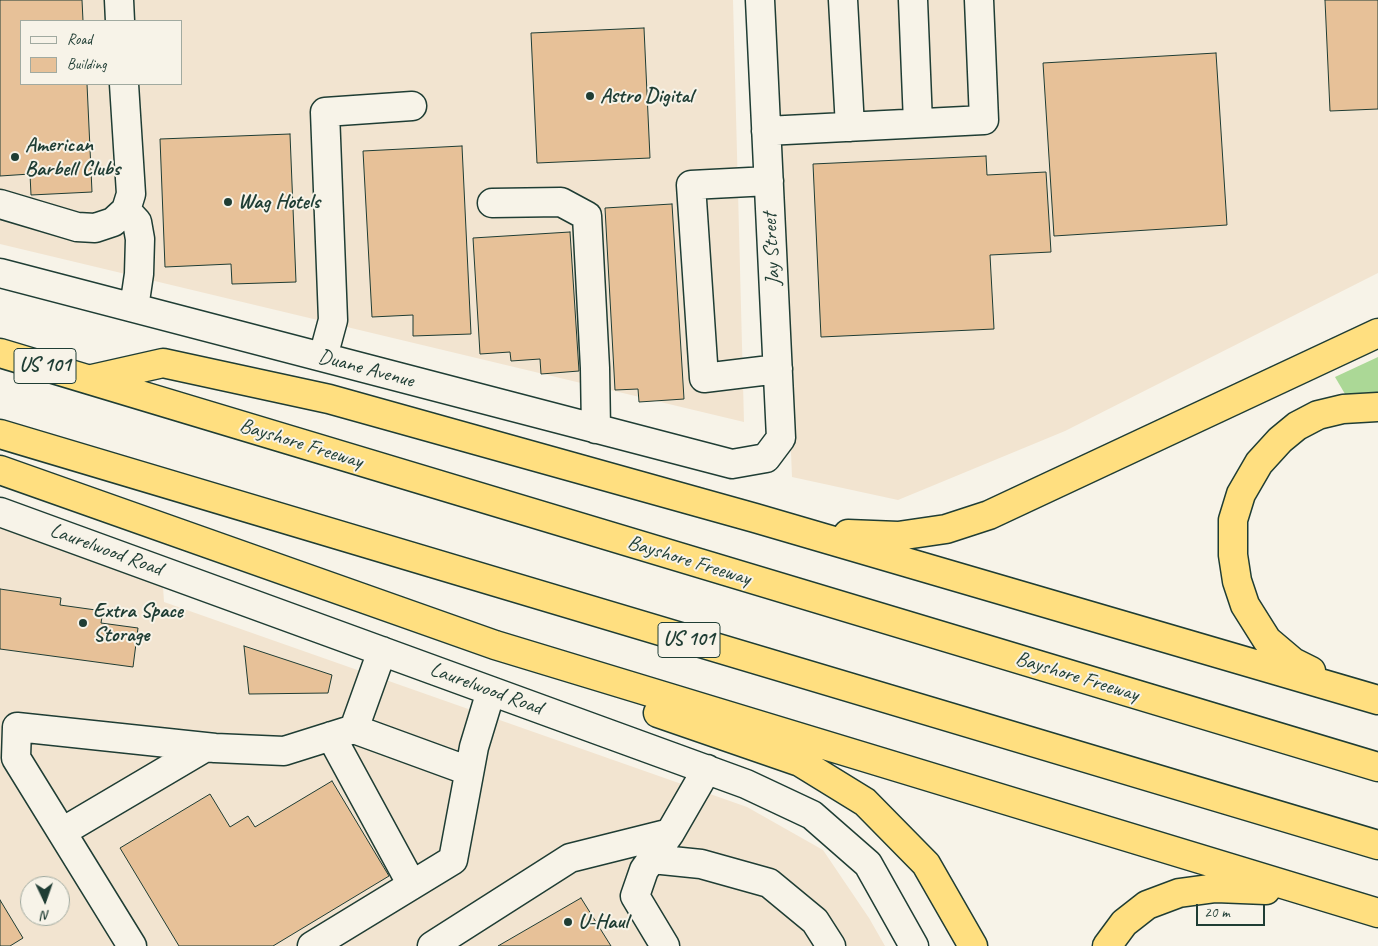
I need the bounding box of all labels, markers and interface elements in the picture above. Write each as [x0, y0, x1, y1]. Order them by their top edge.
legend [20, 20, 182, 85]
text: Road [67, 30, 92, 49]
text: Building [67, 55, 106, 74]
place label: Astro Digital [600, 83, 693, 109]
marker: Astro Digital [584, 90, 596, 102]
place label: American Barbell Clubs [25, 132, 120, 182]
marker: American Barbell Clubs [9, 151, 21, 163]
place label: Wag Hotels [238, 189, 320, 215]
marker: Wag Hotels [222, 196, 234, 208]
street label: Jay Street [758, 212, 786, 286]
street label: Duane Avenue [315, 344, 417, 394]
road number: US 101 [14, 348, 76, 384]
street label: Bayshore Freeway [236, 413, 366, 475]
street label: Laurelwood Road [46, 518, 166, 582]
street label: Bayshore Freeway [624, 530, 754, 592]
place label: Extra Space Storage [93, 598, 183, 648]
marker: Extra Space Storage [77, 617, 89, 629]
road number: US 101 [658, 622, 720, 658]
street label: Bayshore Freeway [1012, 646, 1142, 708]
street label: Laurelwood Road [426, 657, 546, 721]
north arrow [20, 876, 70, 926]
scale bar [1198, 894, 1267, 926]
text: 20 m [1204, 903, 1230, 922]
text: N [41, 907, 51, 924]
place label: U-Haul [578, 909, 628, 935]
marker: U-Haul [562, 916, 574, 928]

